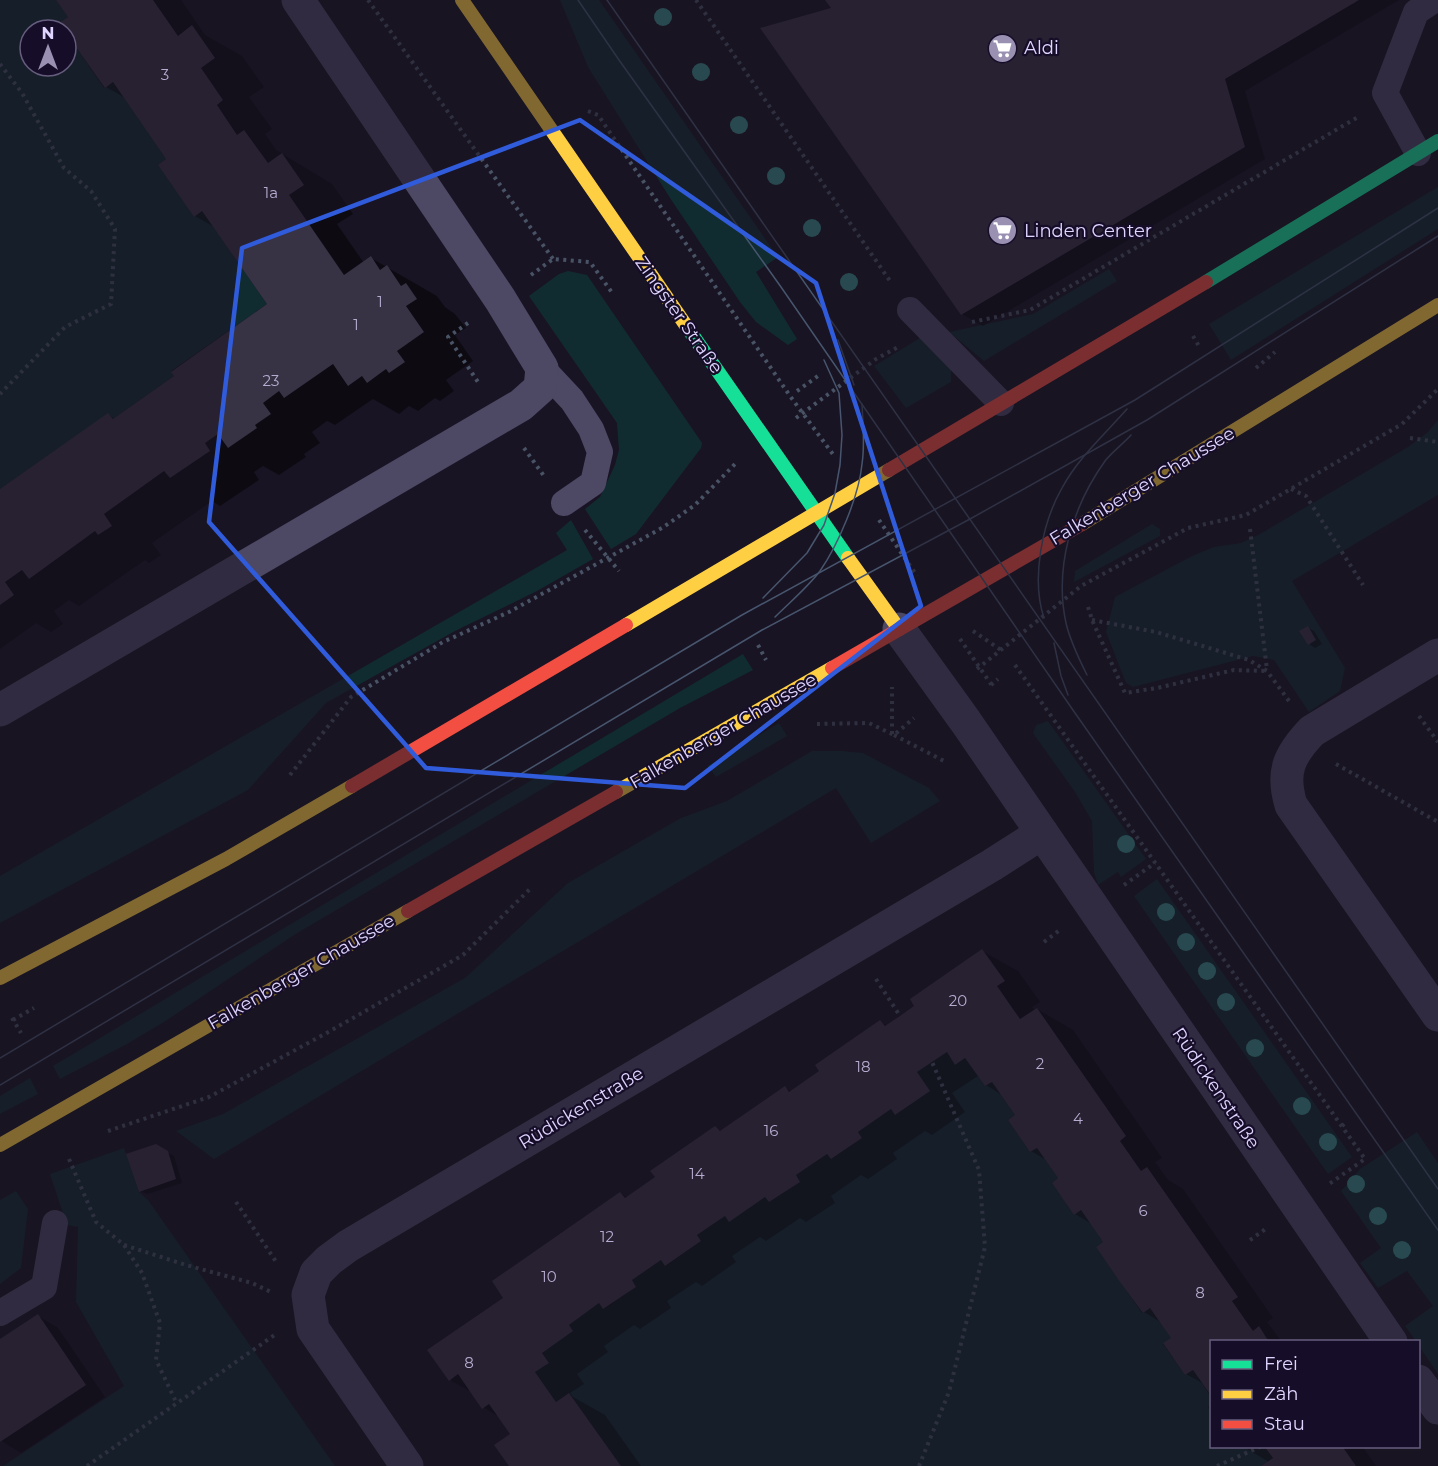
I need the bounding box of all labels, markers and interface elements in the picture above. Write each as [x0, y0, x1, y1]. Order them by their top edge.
north arrow [18, 18, 78, 78]
text: N [42, 24, 54, 43]
supermarket icon: Aldi [987, 32, 1019, 64]
place label: Aldi [1024, 37, 1059, 59]
house number: 3 [161, 65, 169, 84]
house number: 1a [264, 183, 278, 202]
supermarket icon: Linden Center [987, 215, 1019, 247]
place label: Linden Center [1024, 220, 1152, 242]
street label: Zingster Straße [630, 252, 728, 378]
house number: 1 [377, 292, 383, 311]
house number: 1 [353, 315, 359, 334]
house number: 23 [263, 371, 279, 390]
street label: Falkenberger Chaussee [1045, 422, 1239, 550]
street label: Falkenberger Chaussee [626, 668, 820, 794]
street label: Falkenberger Chaussee [204, 909, 398, 1035]
house number: 20 [949, 991, 967, 1010]
street label: Rüdickenstraße [1167, 1023, 1265, 1153]
house number: 2 [1036, 1054, 1044, 1073]
house number: 18 [856, 1057, 871, 1076]
street label: Rüdickenstraße [515, 1062, 647, 1154]
house number: 4 [1073, 1109, 1083, 1128]
house number: 16 [764, 1121, 778, 1140]
house number: 14 [689, 1164, 705, 1183]
house number: 6 [1138, 1201, 1148, 1220]
house number: 12 [600, 1227, 614, 1246]
house number: 10 [541, 1267, 557, 1286]
house number: 8 [1195, 1283, 1205, 1302]
legend [1210, 1340, 1420, 1448]
house number: 8 [464, 1353, 474, 1372]
text: Frei [1264, 1353, 1298, 1375]
text: Zäh [1264, 1383, 1299, 1405]
text: Stau [1264, 1413, 1305, 1435]

